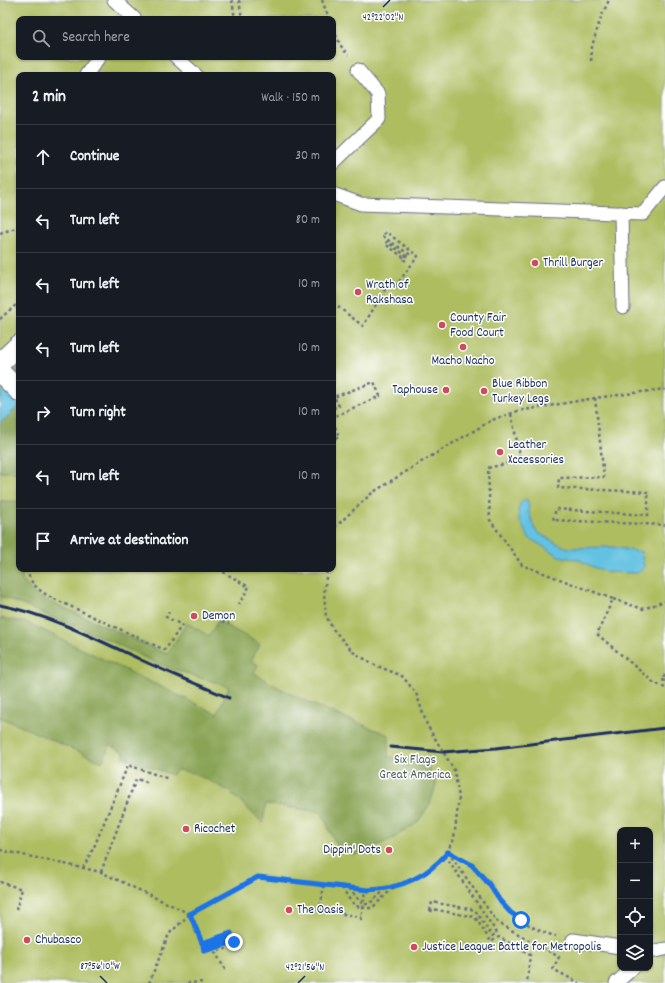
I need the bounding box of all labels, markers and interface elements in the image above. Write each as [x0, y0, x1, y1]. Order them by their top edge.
text: 42°22'02"N [363, 11, 403, 25]
search box [16, 16, 336, 60]
icon: search [30, 27, 52, 49]
text: Search here [62, 27, 130, 49]
text: 2 min [32, 86, 66, 110]
text: Walk · 150 m [261, 89, 320, 108]
icon: ahead [32, 146, 54, 168]
text: Continue [70, 146, 119, 168]
text: 30 m [295, 147, 320, 166]
icon: left [32, 210, 54, 232]
text: Turn left [70, 210, 119, 232]
text: 80 m [296, 211, 320, 230]
place label: Thrill Burger [543, 254, 604, 273]
marker: Thrill Burger [530, 258, 540, 268]
icon: left [32, 274, 54, 296]
text: Turn left [70, 274, 119, 296]
text: 10 m [298, 275, 320, 294]
place label: Wrath of Rakshasa [366, 276, 414, 310]
marker: Wrath of Rakshasa [353, 287, 363, 297]
place label: County Fair Food Court [450, 309, 506, 343]
marker: County Fair Food Court [437, 320, 447, 330]
icon: left [32, 338, 54, 360]
text: Turn left [70, 338, 119, 360]
text: 10 m [298, 339, 320, 358]
marker: Macho Nacho [458, 342, 468, 352]
place label: Macho Nacho [431, 352, 495, 371]
place label: Blue Ribbon Turkey Legs [492, 375, 549, 409]
place label: Taphouse [392, 381, 438, 400]
marker: Taphouse [441, 385, 451, 395]
marker: Blue Ribbon Turkey Legs [479, 386, 489, 396]
icon: right [32, 402, 54, 424]
text: Turn right [70, 402, 126, 424]
text: 10 m [298, 403, 320, 422]
place label: Leather Xccessories [508, 436, 564, 470]
marker: Leather Xccessories [495, 447, 505, 457]
icon: left [32, 466, 54, 488]
text: Turn left [70, 466, 119, 488]
text: 10 m [298, 467, 320, 486]
icon: arrive [32, 530, 54, 552]
text: Arrive at destination [70, 530, 188, 552]
place label: Demon [202, 607, 235, 626]
marker: Demon [189, 611, 199, 621]
park label: Six Flags Great America [379, 751, 452, 785]
place label: Ricochet [194, 820, 236, 839]
marker: Ricochet [181, 824, 191, 834]
map controls [617, 827, 653, 971]
button: + [617, 827, 653, 863]
place label: Dippin' Dots [323, 841, 381, 860]
marker: Dippin' Dots [384, 845, 394, 855]
button: − [617, 863, 653, 899]
button: locate [617, 899, 653, 935]
place label: The Oasis [297, 901, 344, 920]
marker: The Oasis [284, 905, 294, 915]
route start [512, 911, 530, 929]
place label: Chubasco [35, 931, 81, 950]
route end [225, 933, 243, 951]
marker: Chubasco [22, 935, 32, 945]
button: layers [617, 935, 653, 971]
place label: Justice League: Battle for Metropolis [422, 938, 601, 957]
marker: Justice League: Battle for Metropolis [409, 942, 419, 952]
text: 87°56'10"W [80, 960, 120, 974]
text: 42°21'56"N [286, 961, 324, 975]

